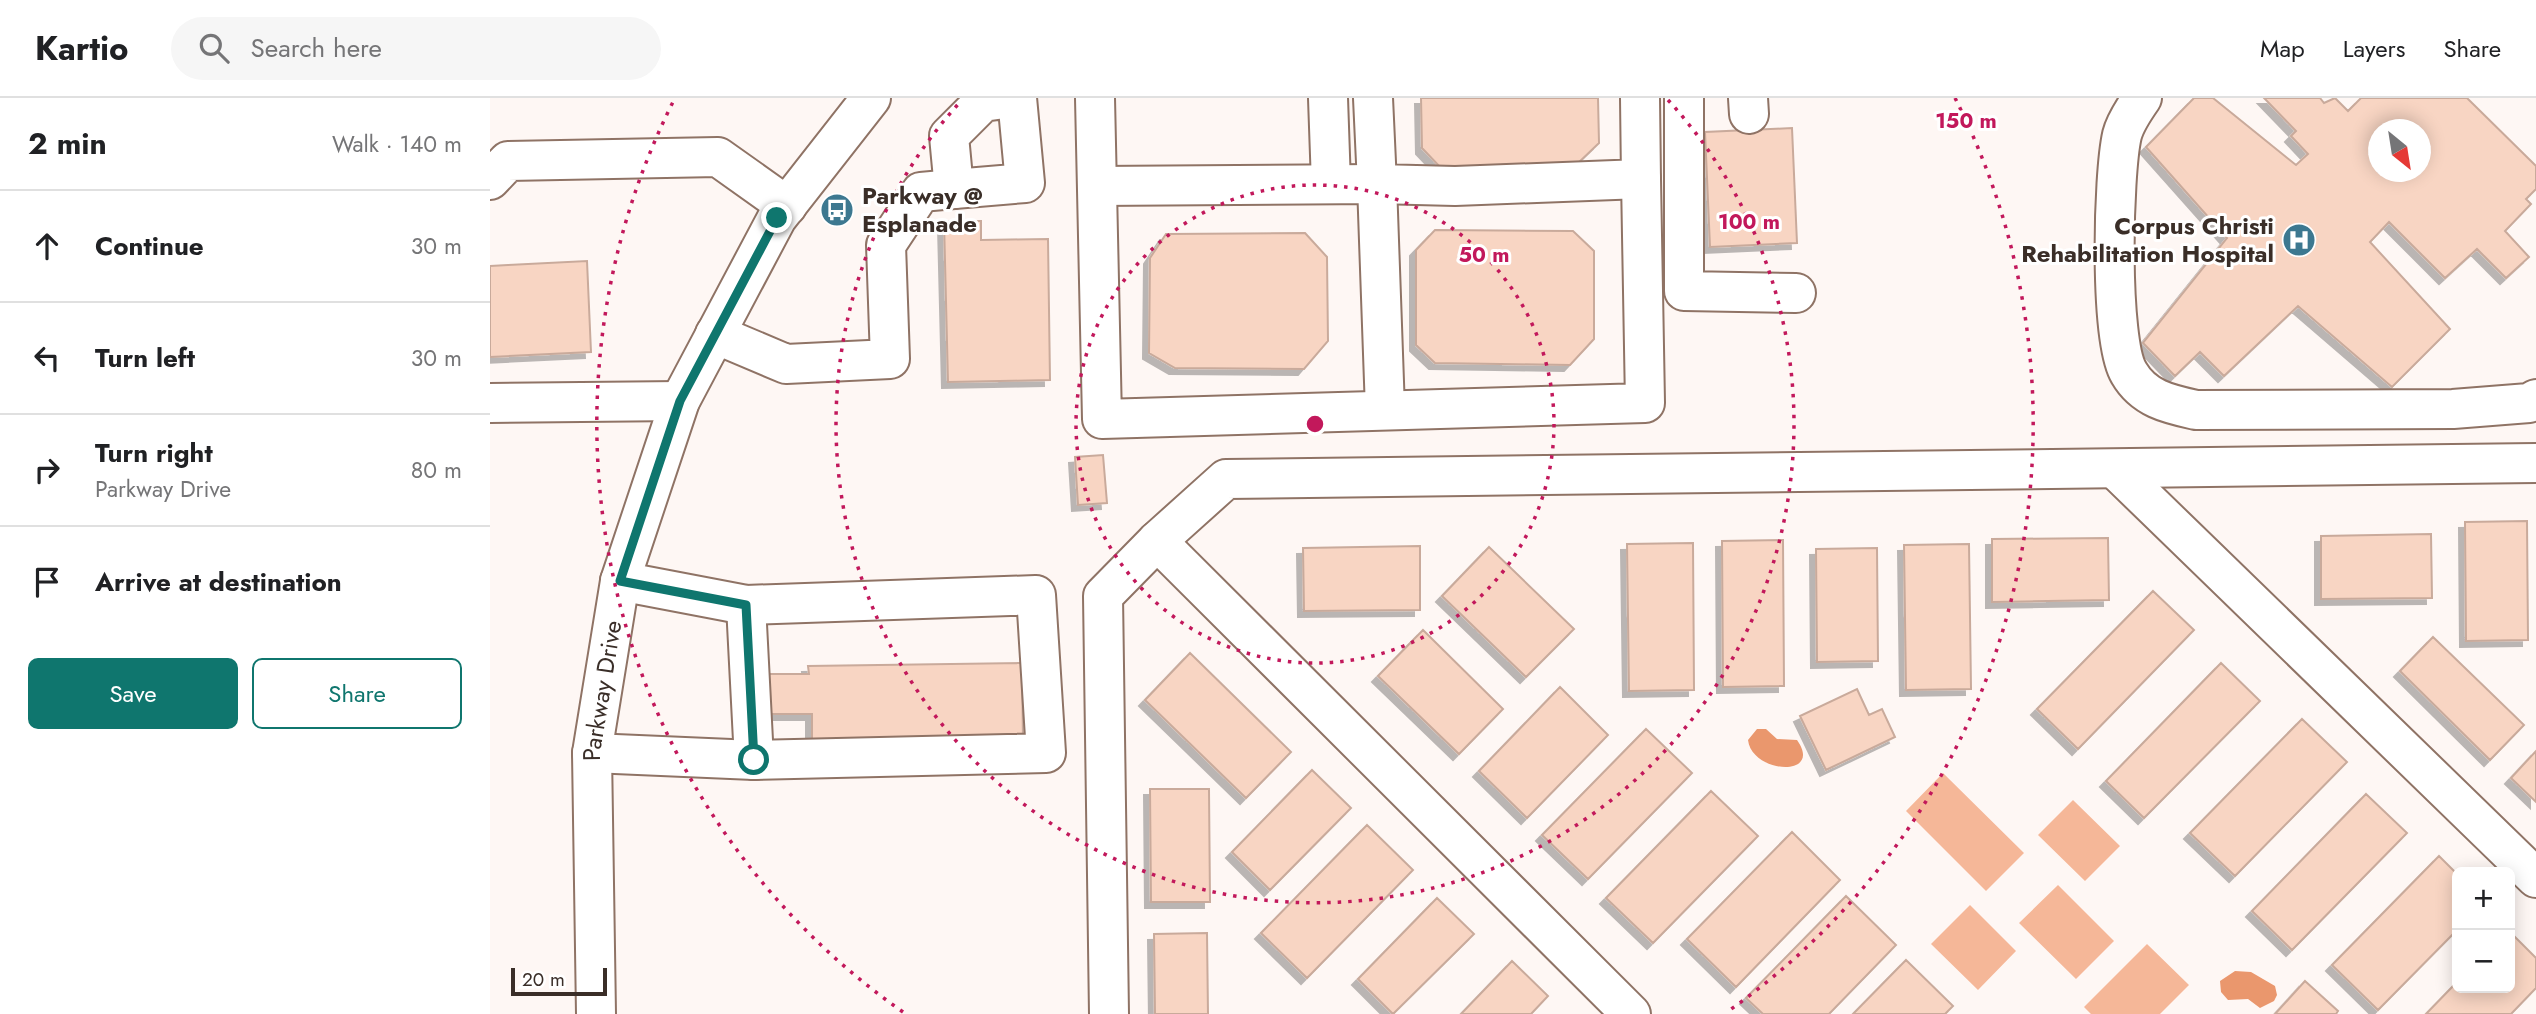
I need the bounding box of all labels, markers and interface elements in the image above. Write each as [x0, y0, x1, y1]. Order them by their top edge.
search box [171, 17, 661, 80]
text: Kartio [35, 25, 129, 72]
icon: search [195, 29, 233, 67]
text: Search here [251, 29, 382, 67]
text: Map [2260, 31, 2305, 66]
text: Layers [2343, 31, 2405, 66]
text: Share [2443, 31, 2501, 66]
text: 150 m [1935, 106, 1997, 136]
north arrow [2368, 119, 2431, 182]
text: 2 min [28, 122, 107, 165]
text: Walk · 140 m [332, 127, 462, 161]
place label: Parkway @ Esplanade [862, 178, 983, 241]
bus stop icon: Parkway @ Esplanade [818, 191, 856, 229]
route end [761, 202, 792, 233]
text: 100 m [1718, 207, 1780, 237]
place label: Corpus Christi Rehabilitation Hospital [2021, 208, 2274, 271]
hospital icon: Corpus Christi Rehabilitation Hospital [2280, 221, 2318, 259]
icon: ahead [28, 227, 66, 265]
text: Continue [95, 227, 204, 265]
text: 30 m [411, 229, 462, 263]
text: 50 m [1459, 240, 1509, 270]
icon: left [28, 339, 66, 377]
text: Turn left [95, 339, 195, 377]
text: 30 m [411, 341, 462, 375]
centre of rings [1303, 412, 1327, 436]
text: Turn right [95, 434, 213, 472]
icon: right [28, 451, 66, 489]
text: 80 m [411, 453, 462, 487]
text: Parkway Drive [95, 472, 231, 506]
icon: arrive [28, 563, 66, 601]
text: Arrive at destination [95, 563, 342, 601]
street label: Parkway Drive [574, 618, 630, 761]
button: Save [28, 658, 238, 729]
button: Share [252, 658, 462, 729]
route start [738, 744, 769, 775]
map controls [2452, 867, 2515, 993]
button: + [2452, 867, 2515, 930]
button: − [2452, 930, 2515, 993]
scale bar [511, 965, 607, 997]
text: 20 m [522, 966, 565, 993]

